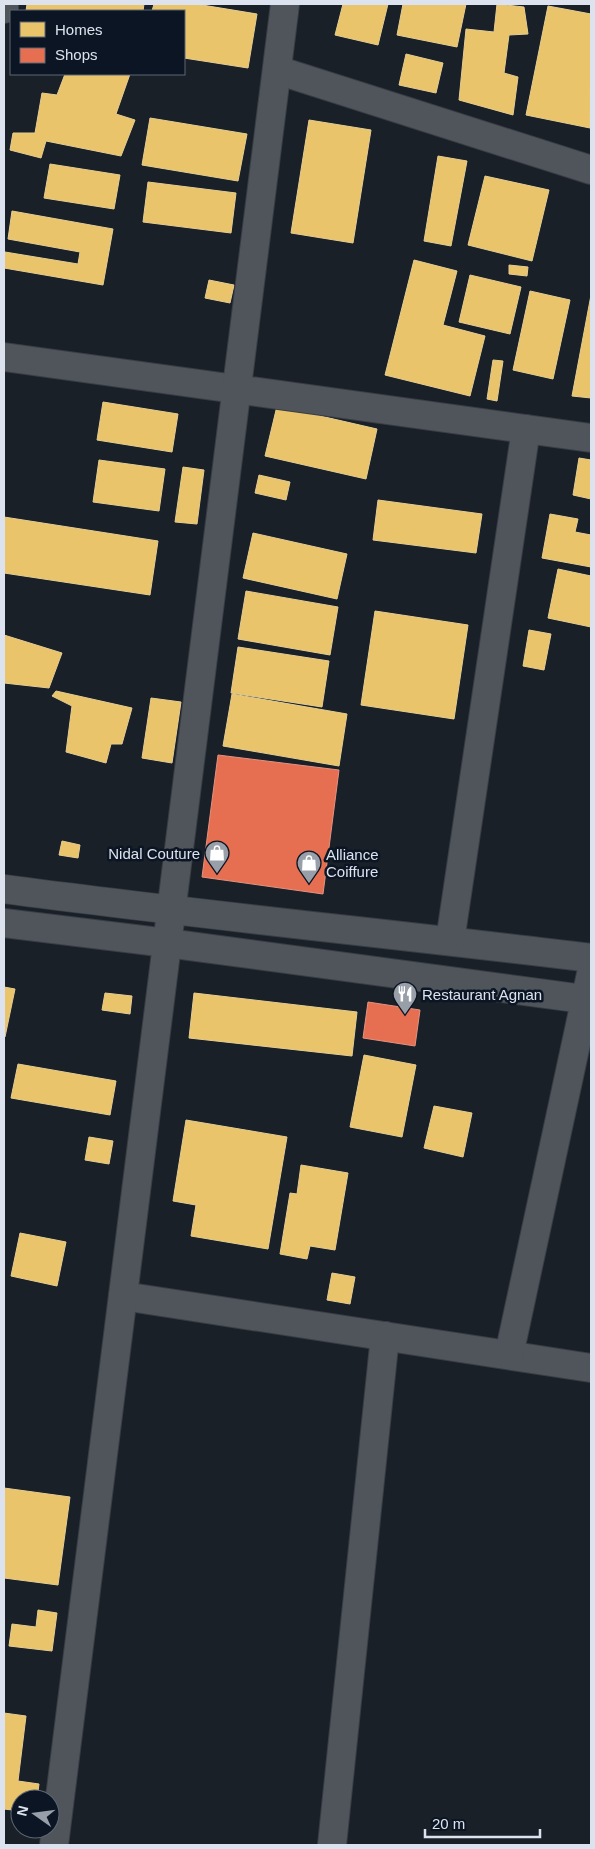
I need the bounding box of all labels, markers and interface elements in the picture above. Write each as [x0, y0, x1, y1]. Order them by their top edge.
legend [10, 10, 185, 75]
text: Homes [55, 21, 103, 38]
text: Shops [55, 46, 98, 63]
shop icon: Nidal Couture [204, 840, 230, 874]
place label: Nidal Couture [108, 845, 200, 862]
place label: Alliance Coiffure [326, 846, 379, 880]
shop icon: Alliance Coiffure [296, 850, 322, 884]
restaurant icon: Restaurant Agnan [392, 981, 418, 1015]
place label: Restaurant Agnan [422, 986, 542, 1003]
north arrow [10, 1789, 60, 1839]
text: N [13, 1804, 31, 1818]
scale bar [425, 1806, 540, 1838]
text: 20 m [432, 1815, 465, 1832]

